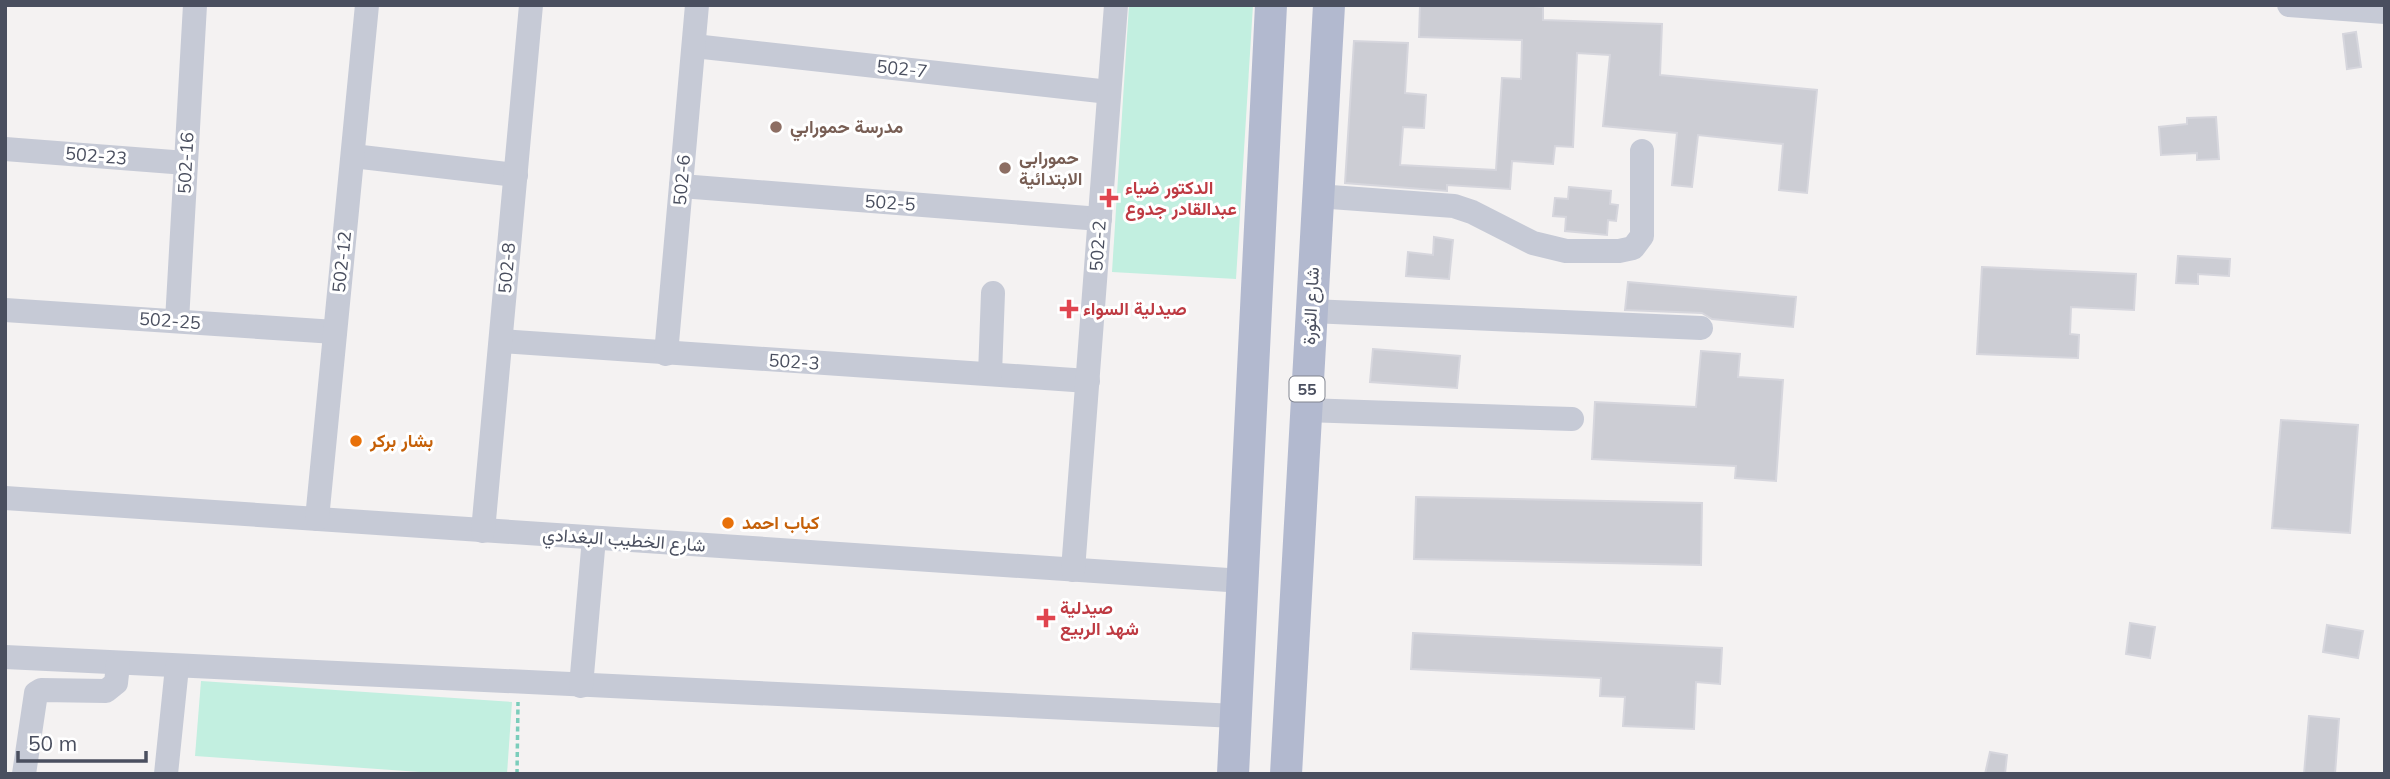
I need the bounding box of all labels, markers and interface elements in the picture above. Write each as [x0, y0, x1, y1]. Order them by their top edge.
street label: 502-7 [876, 54, 929, 83]
place label: مدرسة حمورابي [790, 115, 903, 142]
marker: مدرسة حمورابي [768, 119, 784, 135]
street label: 502-16 [172, 132, 199, 194]
street label: 502-23 [64, 141, 128, 170]
place label: حمورابي الابتدائية [1019, 146, 1082, 190]
street label: 502-6 [668, 154, 695, 206]
marker: حمورابي الابتدائية [997, 160, 1013, 176]
place label: الدكتور ضياء عبدالقادر جدوع [1125, 176, 1237, 221]
marker: الدكتور ضياء عبدالقادر جدوع [1099, 188, 1119, 208]
street label: 502-5 [864, 189, 916, 216]
street label: 502-2 [1084, 220, 1111, 272]
street label: 502-12 [327, 230, 356, 294]
street label: 502-8 [493, 242, 520, 294]
street label: شارع الثورة [1297, 266, 1325, 346]
place label: صيدلية السواء [1083, 297, 1187, 320]
marker: صيدلية السواء [1061, 301, 1077, 317]
street label: 502-25 [138, 307, 202, 334]
street label: 502-3 [768, 348, 820, 375]
road number: 55 [1290, 376, 1324, 402]
place label: بشار بركر [369, 429, 433, 452]
marker: بشار بركر [348, 433, 364, 449]
place label: كباب احمد [742, 511, 819, 534]
marker: كباب احمد [720, 515, 736, 531]
street label: شارع الخطيب البغدادي [541, 522, 706, 561]
place label: صيدلية شهد الربيع [1060, 596, 1139, 641]
marker: صيدلية شهد الربيع [1038, 610, 1054, 626]
scale bar [18, 720, 145, 764]
text: 50 m [28, 730, 77, 756]

